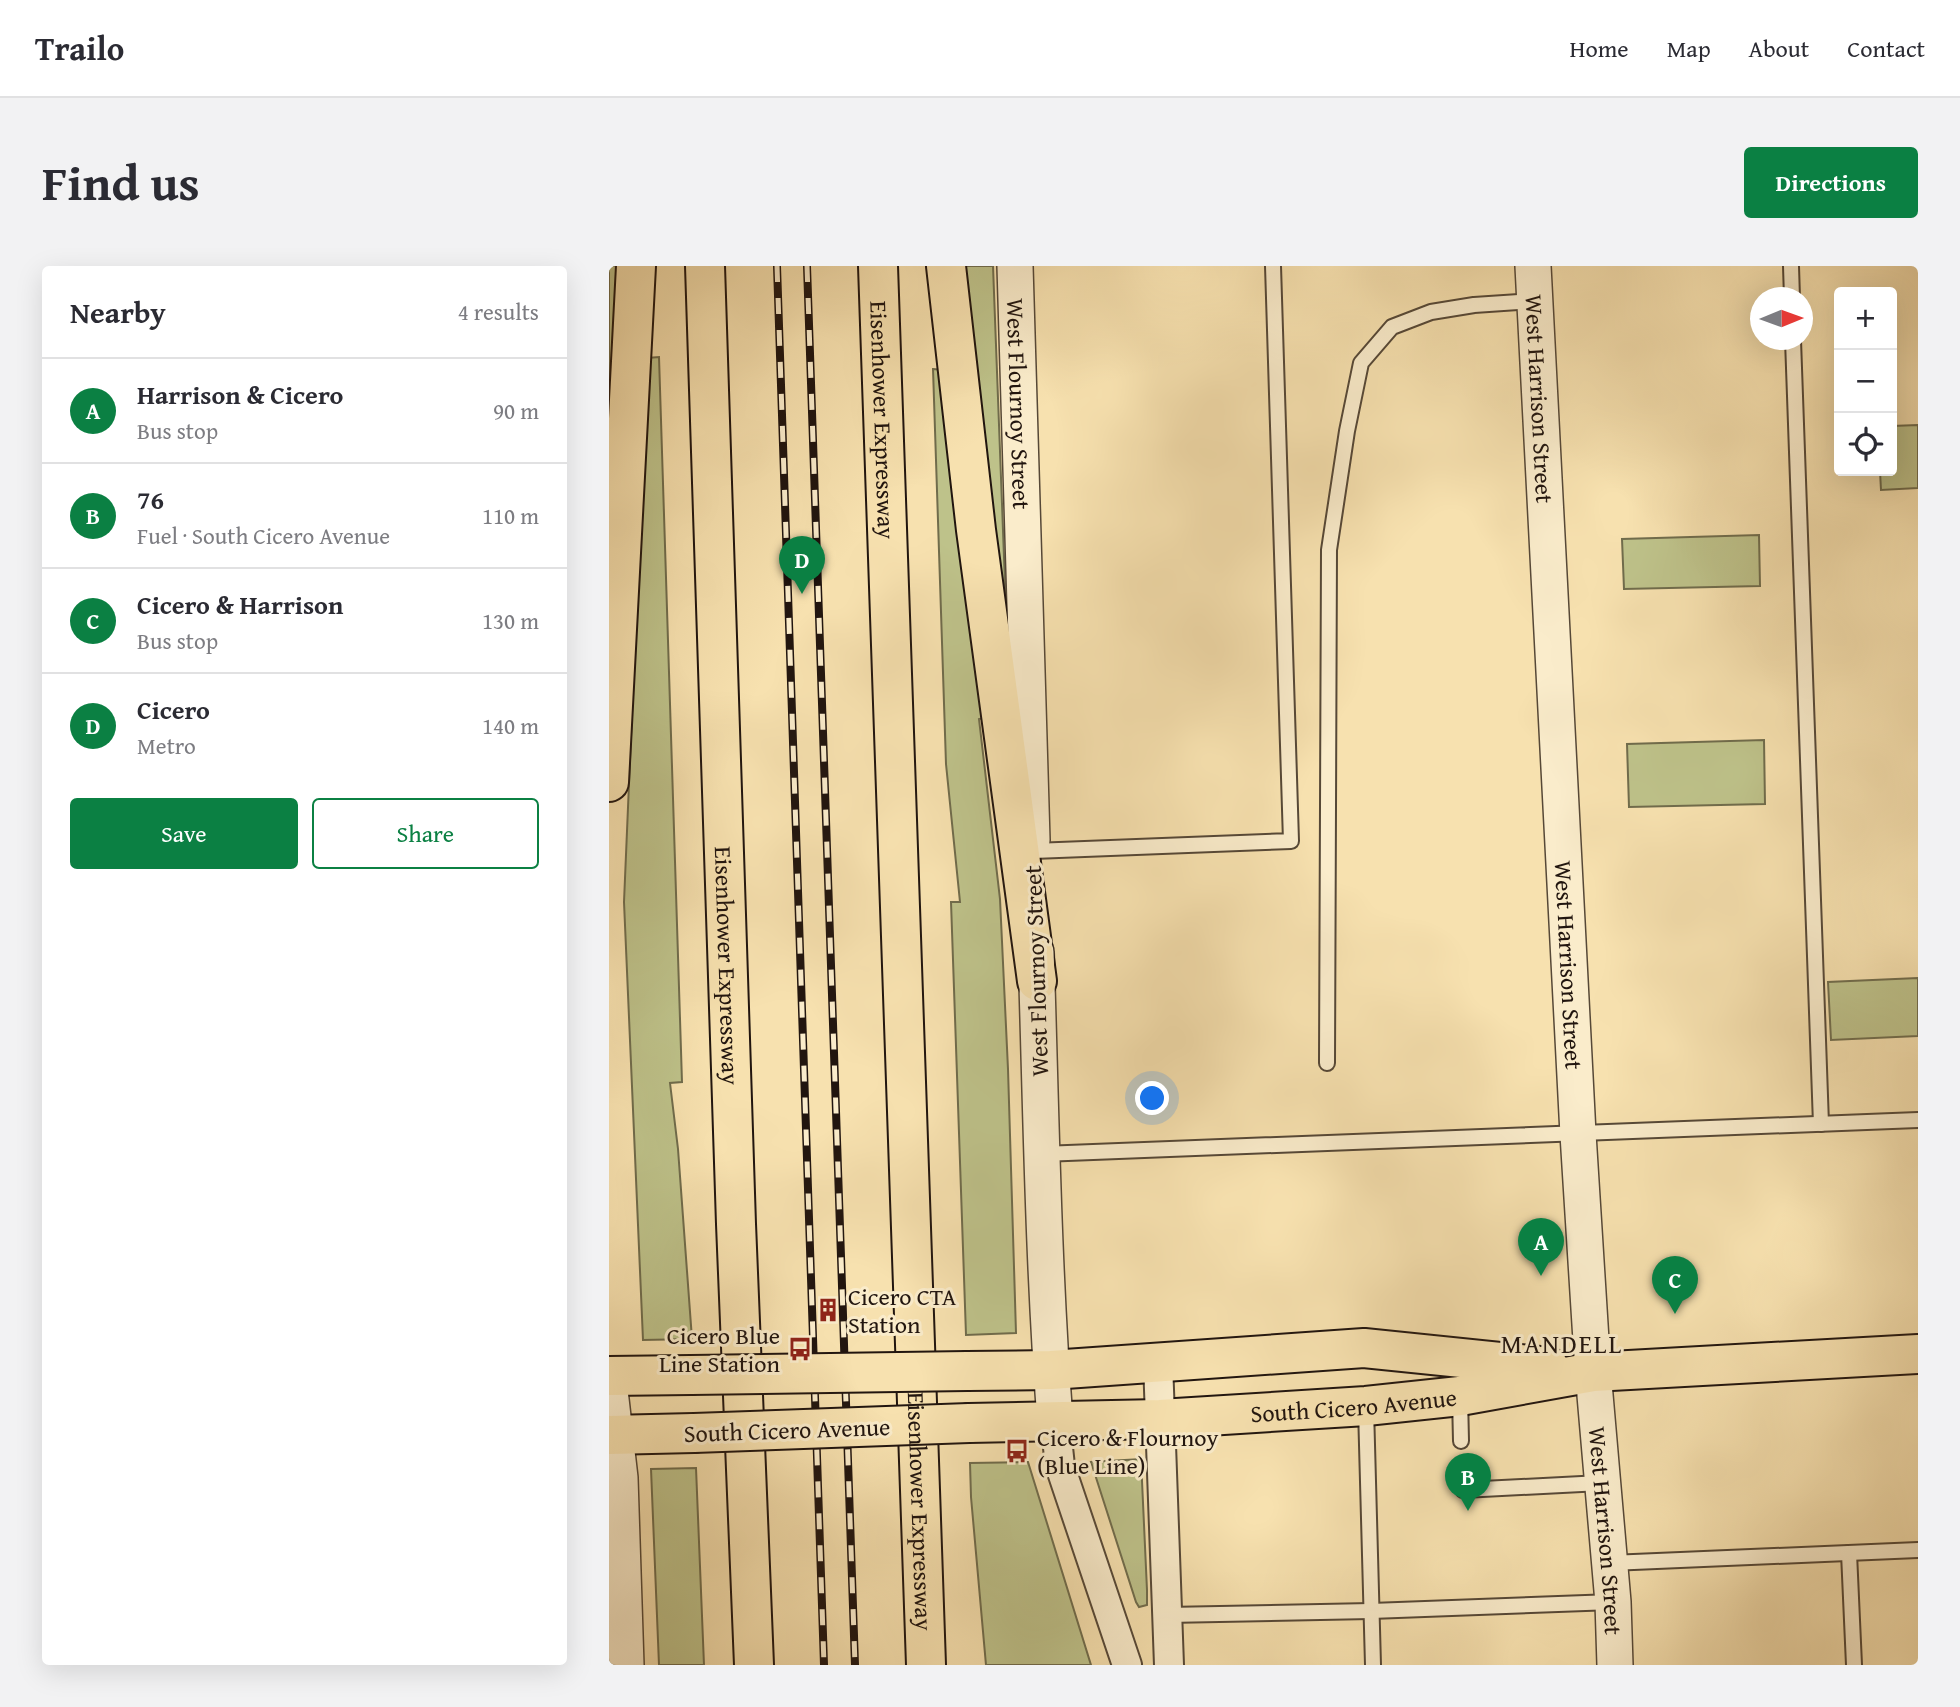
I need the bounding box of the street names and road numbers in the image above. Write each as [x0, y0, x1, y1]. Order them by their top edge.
street label: West Harrison Street [1517, 293, 1563, 505]
street label: West Flournoy Street [998, 298, 1040, 511]
street label: Eisenhower Expressway [862, 300, 905, 540]
street label: Eisenhower Expressway [706, 846, 749, 1086]
street label: West Harrison Street [1546, 860, 1592, 1071]
street label: West Flournoy Street [1015, 864, 1057, 1077]
street label: South Cicero Avenue [1249, 1379, 1458, 1431]
street label: Eisenhower Expressway [899, 1391, 942, 1631]
street label: South Cicero Avenue [683, 1409, 891, 1451]
street label: West Harrison Street [1580, 1425, 1632, 1636]

